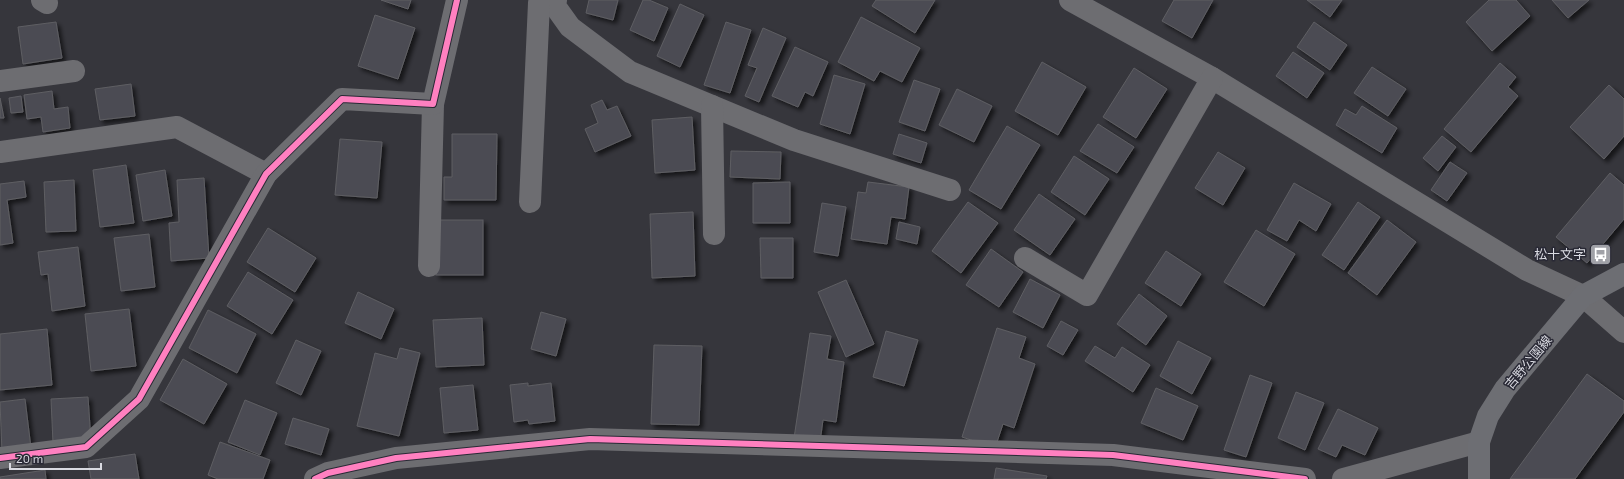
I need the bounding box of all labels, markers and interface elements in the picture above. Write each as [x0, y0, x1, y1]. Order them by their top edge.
bus stop icon: 松十文字 [1588, 241, 1614, 267]
place label: 松十文字 [1534, 246, 1586, 262]
street label: 吉野公園線 [1501, 332, 1555, 392]
scale bar [10, 445, 101, 471]
text: 20 m [16, 451, 43, 465]

